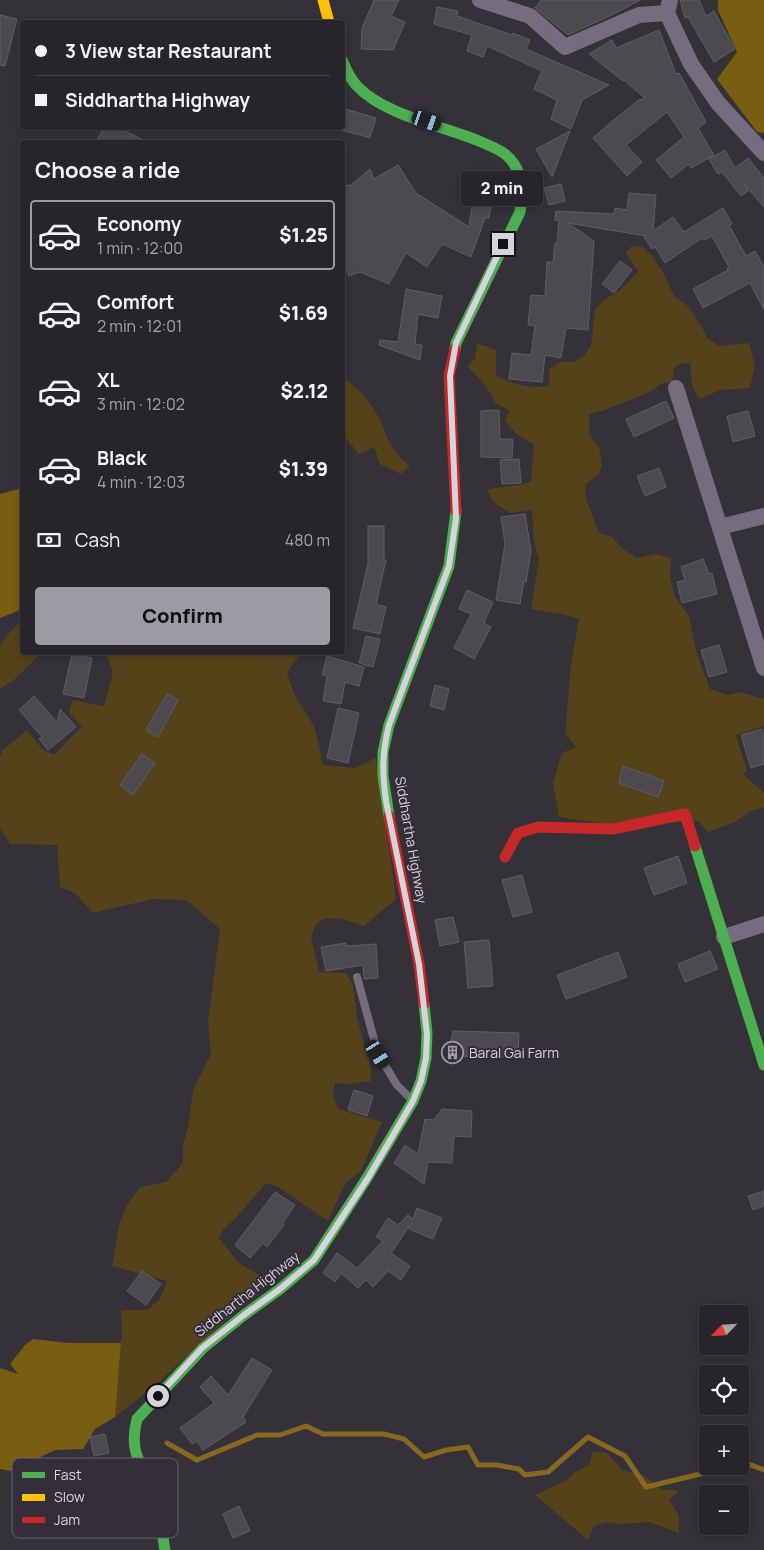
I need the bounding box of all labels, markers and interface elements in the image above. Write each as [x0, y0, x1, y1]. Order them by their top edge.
text: 3 View star Restaurant [65, 38, 272, 64]
text: Siddhartha Highway [65, 87, 250, 113]
car [410, 109, 443, 133]
text: Choose a ride [35, 155, 180, 185]
callout: 2 min [462, 172, 544, 206]
text: 2 min [481, 177, 523, 199]
text: Economy [97, 211, 181, 237]
icon: car [37, 213, 82, 258]
text: $1.25 [279, 222, 328, 248]
route end [492, 233, 514, 255]
text: 1 min · 12:00 [97, 237, 183, 259]
text: Comfort [97, 289, 174, 315]
icon: car [37, 291, 82, 336]
text: $1.69 [279, 300, 328, 326]
text: 2 min · 12:01 [97, 315, 182, 337]
text: XL [97, 367, 120, 393]
icon: car [37, 369, 82, 414]
text: $2.12 [280, 378, 328, 404]
text: 3 min · 12:02 [97, 393, 185, 415]
text: Black [97, 445, 146, 471]
icon: car [37, 447, 82, 492]
text: $1.39 [279, 456, 328, 482]
text: 4 min · 12:03 [97, 471, 185, 493]
icon: cash [35, 526, 63, 554]
text: Cash [75, 527, 120, 553]
text: 480 m [285, 529, 330, 551]
button: Confirm [35, 587, 330, 645]
street label: Siddhartha Highway [391, 775, 432, 906]
car [363, 1037, 392, 1071]
building icon: Baral Gai Farm [441, 1041, 465, 1065]
place label: Baral Gai Farm [469, 1043, 559, 1062]
street label: Siddhartha Highway [190, 1246, 304, 1341]
north arrow [699, 1305, 749, 1355]
map controls [699, 1305, 749, 1535]
button: locate [699, 1365, 749, 1415]
route start [147, 1385, 169, 1407]
button: + [699, 1425, 749, 1475]
legend [12, 1458, 178, 1538]
text: Fast [54, 1465, 82, 1484]
button: − [699, 1485, 749, 1535]
text: Slow [54, 1487, 85, 1506]
text: Jam [54, 1510, 80, 1529]

